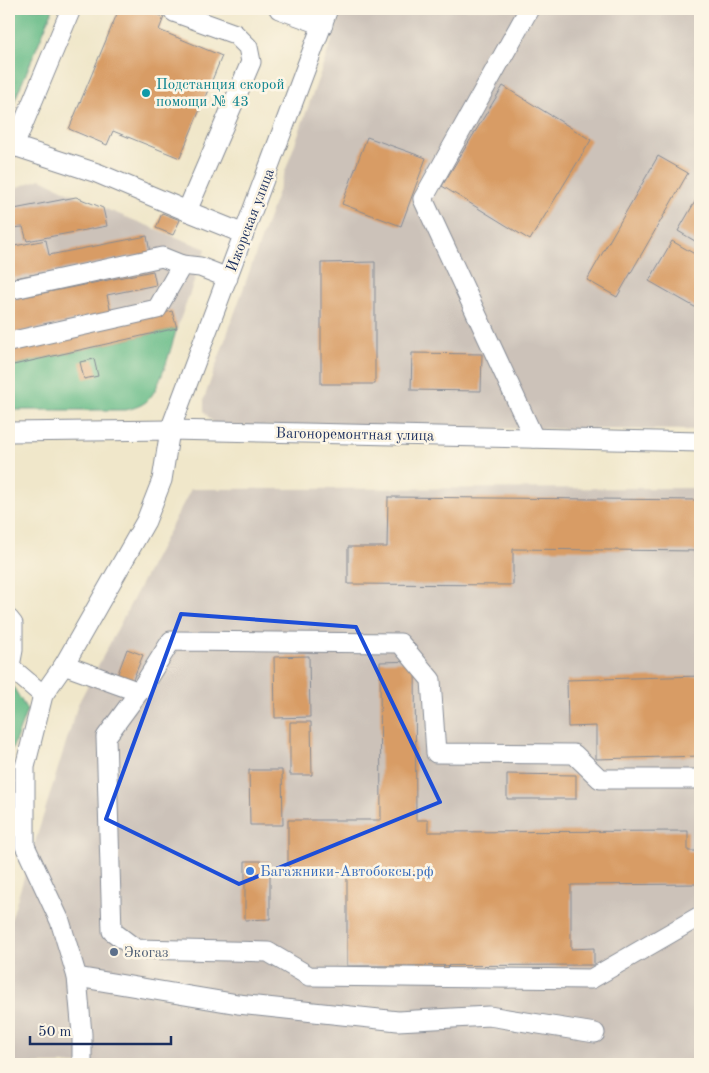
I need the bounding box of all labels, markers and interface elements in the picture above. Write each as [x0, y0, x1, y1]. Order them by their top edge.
place label: Подстанция скорой помощи № 43 [156, 78, 285, 110]
marker: Подстанция скорой помощи № 43 [140, 87, 152, 99]
street label: Ижорская улица [225, 166, 278, 274]
street label: Вагоноремонтная улица [276, 427, 435, 444]
marker: Багажники-Автобоксы.рф [244, 865, 256, 877]
place label: Багажники-Автобоксы.рф [260, 865, 434, 880]
marker: Экогаз [108, 946, 120, 958]
place label: Экогаз [124, 946, 169, 961]
scale bar [30, 1013, 171, 1045]
text: 50 m [38, 1025, 72, 1040]

